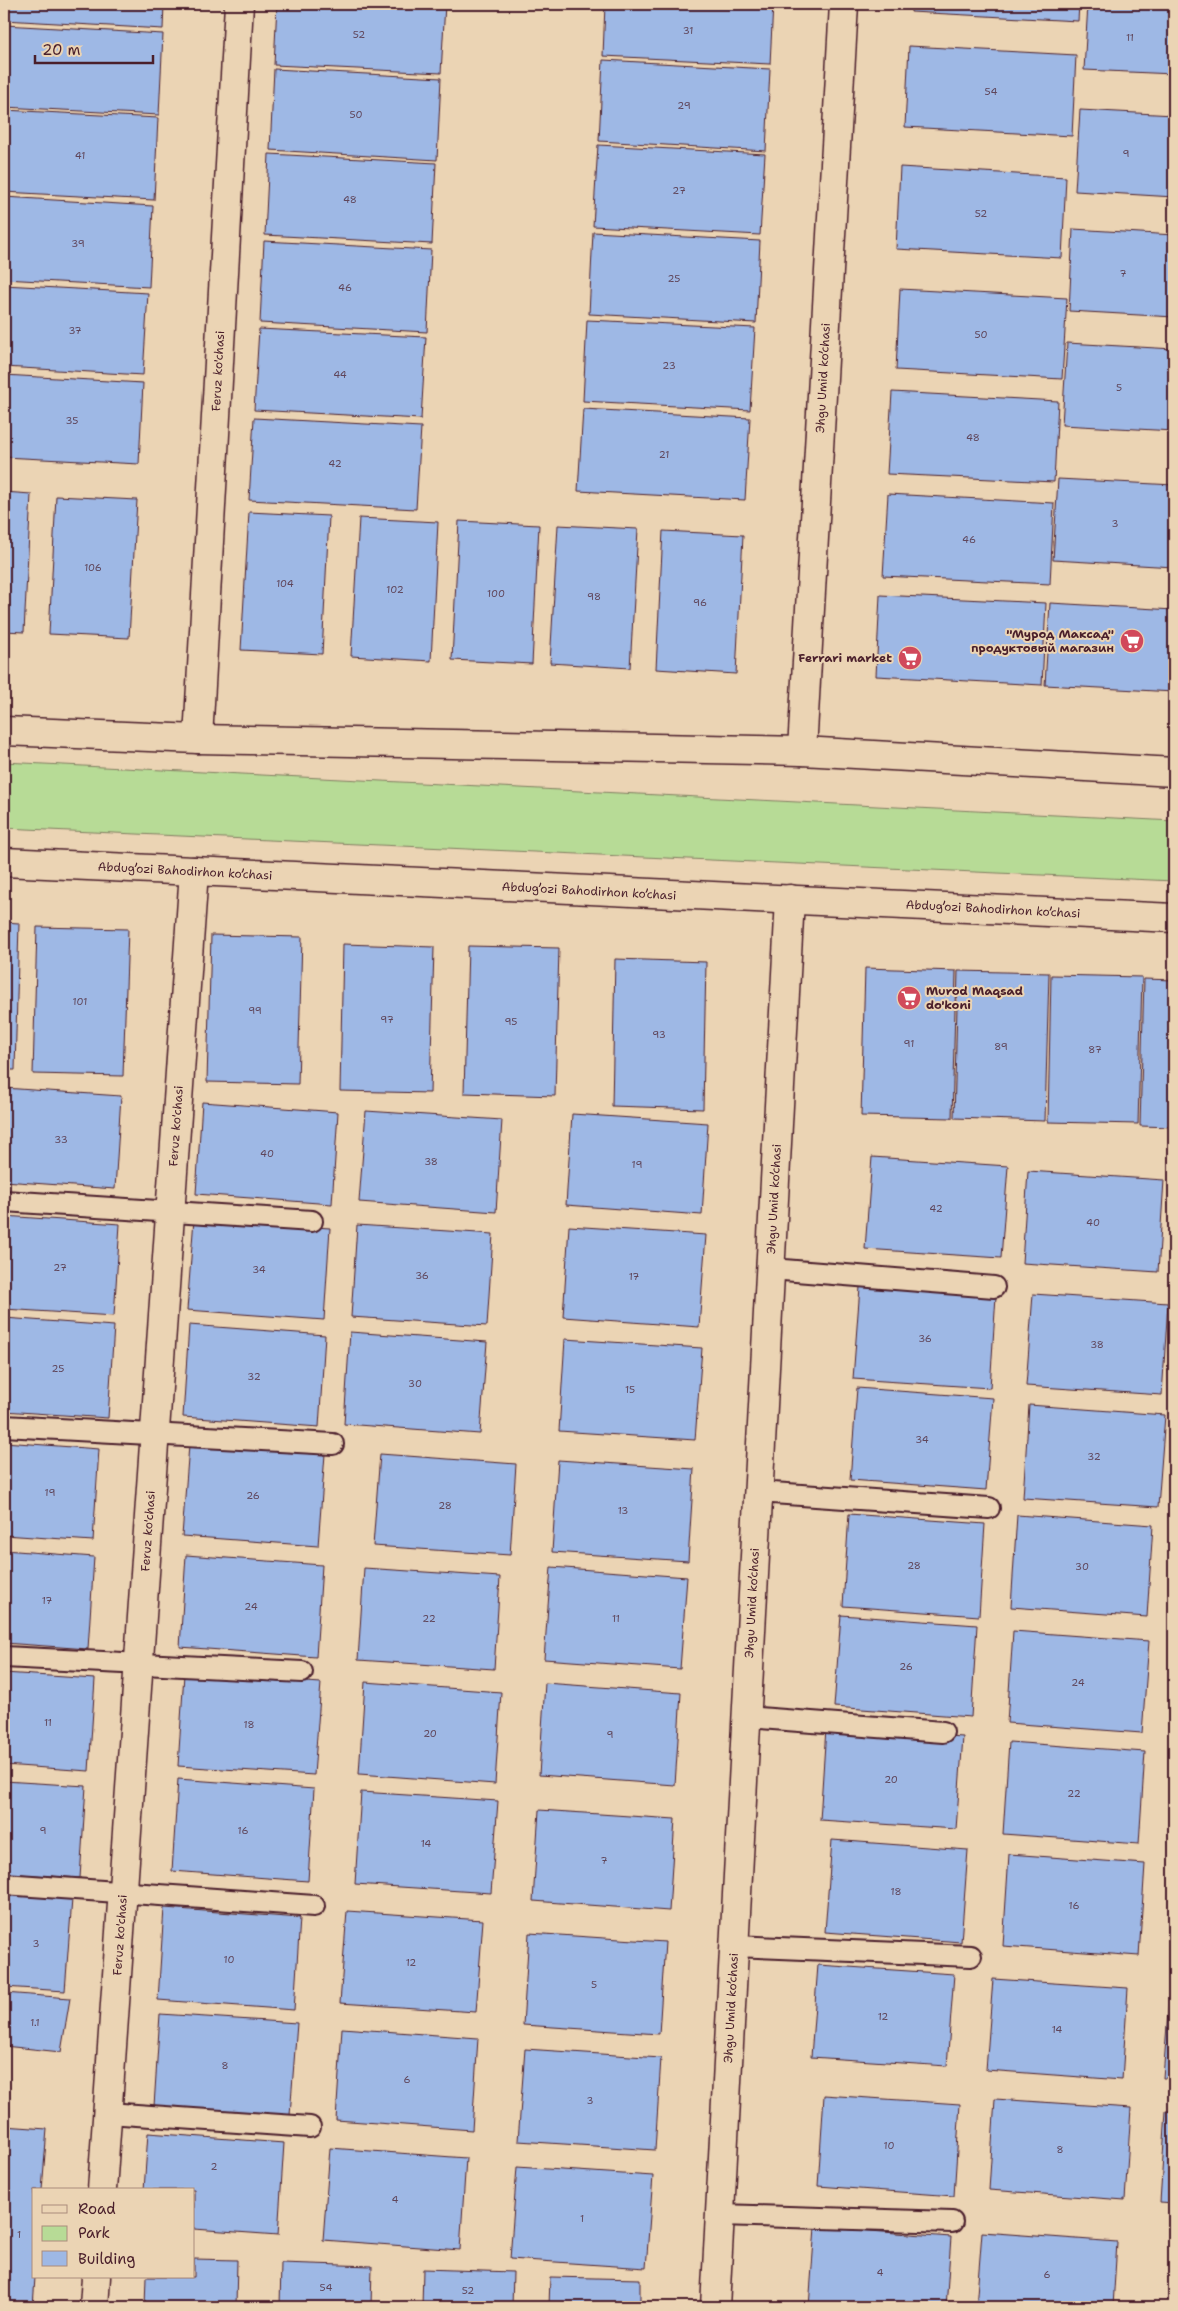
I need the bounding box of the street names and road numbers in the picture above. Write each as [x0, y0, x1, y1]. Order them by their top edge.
street label: Эhgu Umid ko’chasi [812, 322, 834, 434]
street label: Feruz ko'chasi [208, 330, 228, 412]
street label: Abdug’ozi Bahodirhon ko’chasi [97, 858, 273, 884]
street label: Abdug’ozi Bahodirhon ko’chasi [501, 878, 677, 904]
street label: Abdug’ozi Bahodirhon ko’chasi [905, 896, 1081, 922]
street label: Feruz ko'chasi [165, 1085, 187, 1167]
street label: Эhgu Umid ko’chasi [763, 1143, 785, 1255]
street label: Feruz ko'chasi [137, 1490, 159, 1572]
street label: Эhgu Umid ko’chasi [741, 1547, 763, 1659]
street label: Feruz ko'chasi [109, 1894, 131, 1976]
street label: Эhgu Umid ko’chasi [720, 1952, 742, 2064]

